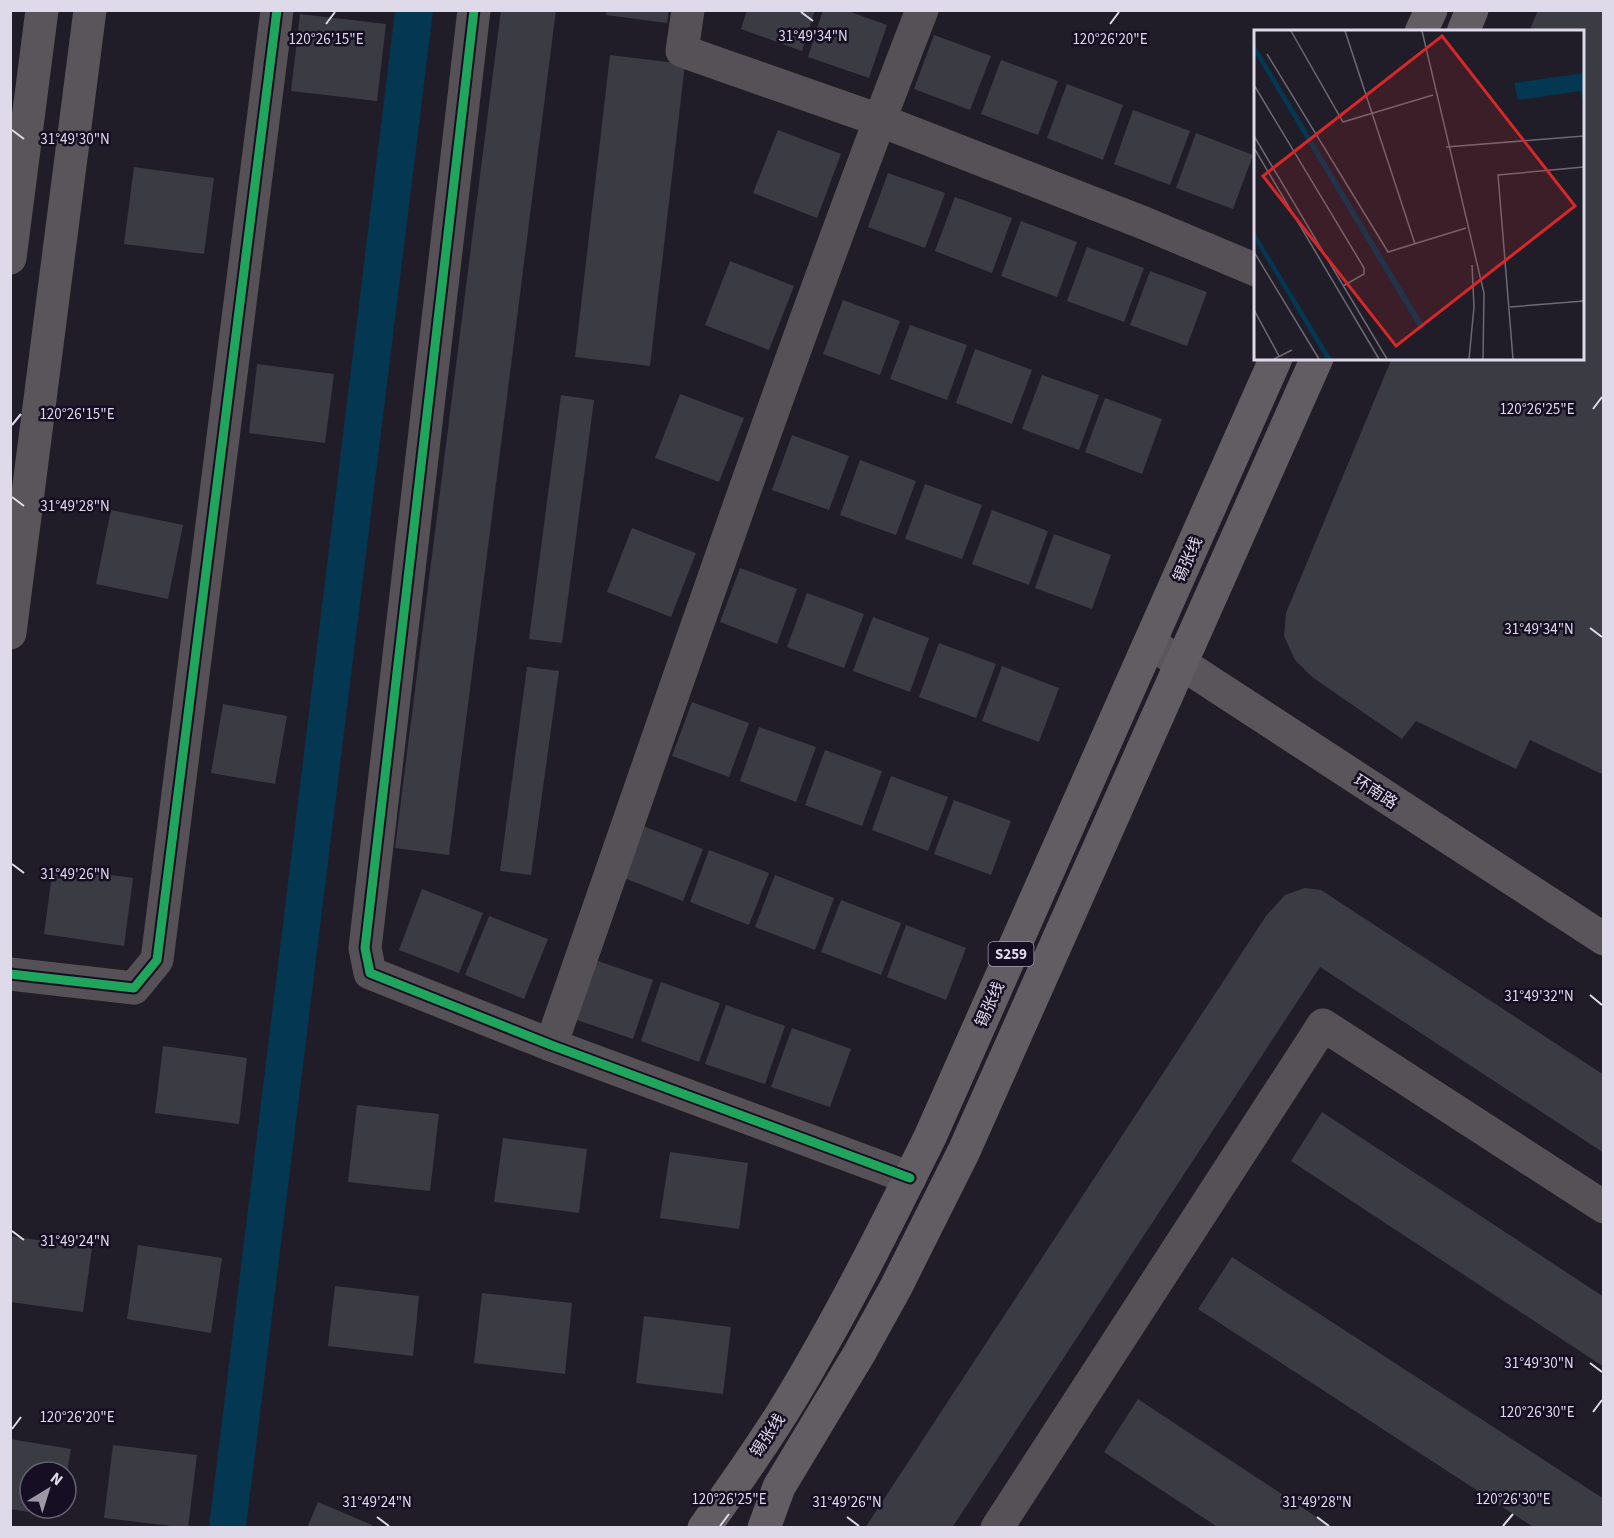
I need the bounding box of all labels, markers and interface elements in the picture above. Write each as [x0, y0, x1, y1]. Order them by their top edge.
text: 31°49'34"N [778, 26, 848, 47]
text: 120°26'15"E [288, 29, 364, 50]
text: 120°26'20"E [1072, 29, 1148, 50]
inset map [1254, 30, 1584, 360]
text: 31°49'30"N [40, 129, 110, 150]
text: 120°26'25"E [1499, 399, 1575, 420]
text: 120°26'15"E [39, 404, 115, 425]
text: 31°49'28"N [40, 496, 110, 517]
street label: 锡张线 [1168, 533, 1208, 586]
text: 31°49'34"N [1504, 619, 1574, 640]
street label: 环南路 [1349, 770, 1402, 814]
text: 31°49'26"N [40, 864, 110, 885]
road number: S259 [988, 942, 1034, 966]
street label: 锡张线 [970, 978, 1010, 1031]
text: 31°49'32"N [1504, 986, 1574, 1007]
text: 31°49'24"N [40, 1231, 110, 1252]
text: 31°49'30"N [1504, 1353, 1574, 1374]
text: 120°26'30"E [1499, 1402, 1575, 1423]
text: 120°26'20"E [39, 1407, 115, 1428]
street label: 锡张线 [745, 1410, 790, 1462]
north arrow [18, 1460, 78, 1520]
text: N [46, 1467, 68, 1491]
text: 120°26'25"E [691, 1489, 767, 1510]
text: 120°26'30"E [1475, 1489, 1551, 1510]
text: 31°49'24"N [342, 1492, 412, 1513]
text: 31°49'26"N [812, 1492, 882, 1513]
text: 31°49'28"N [1282, 1492, 1352, 1513]

